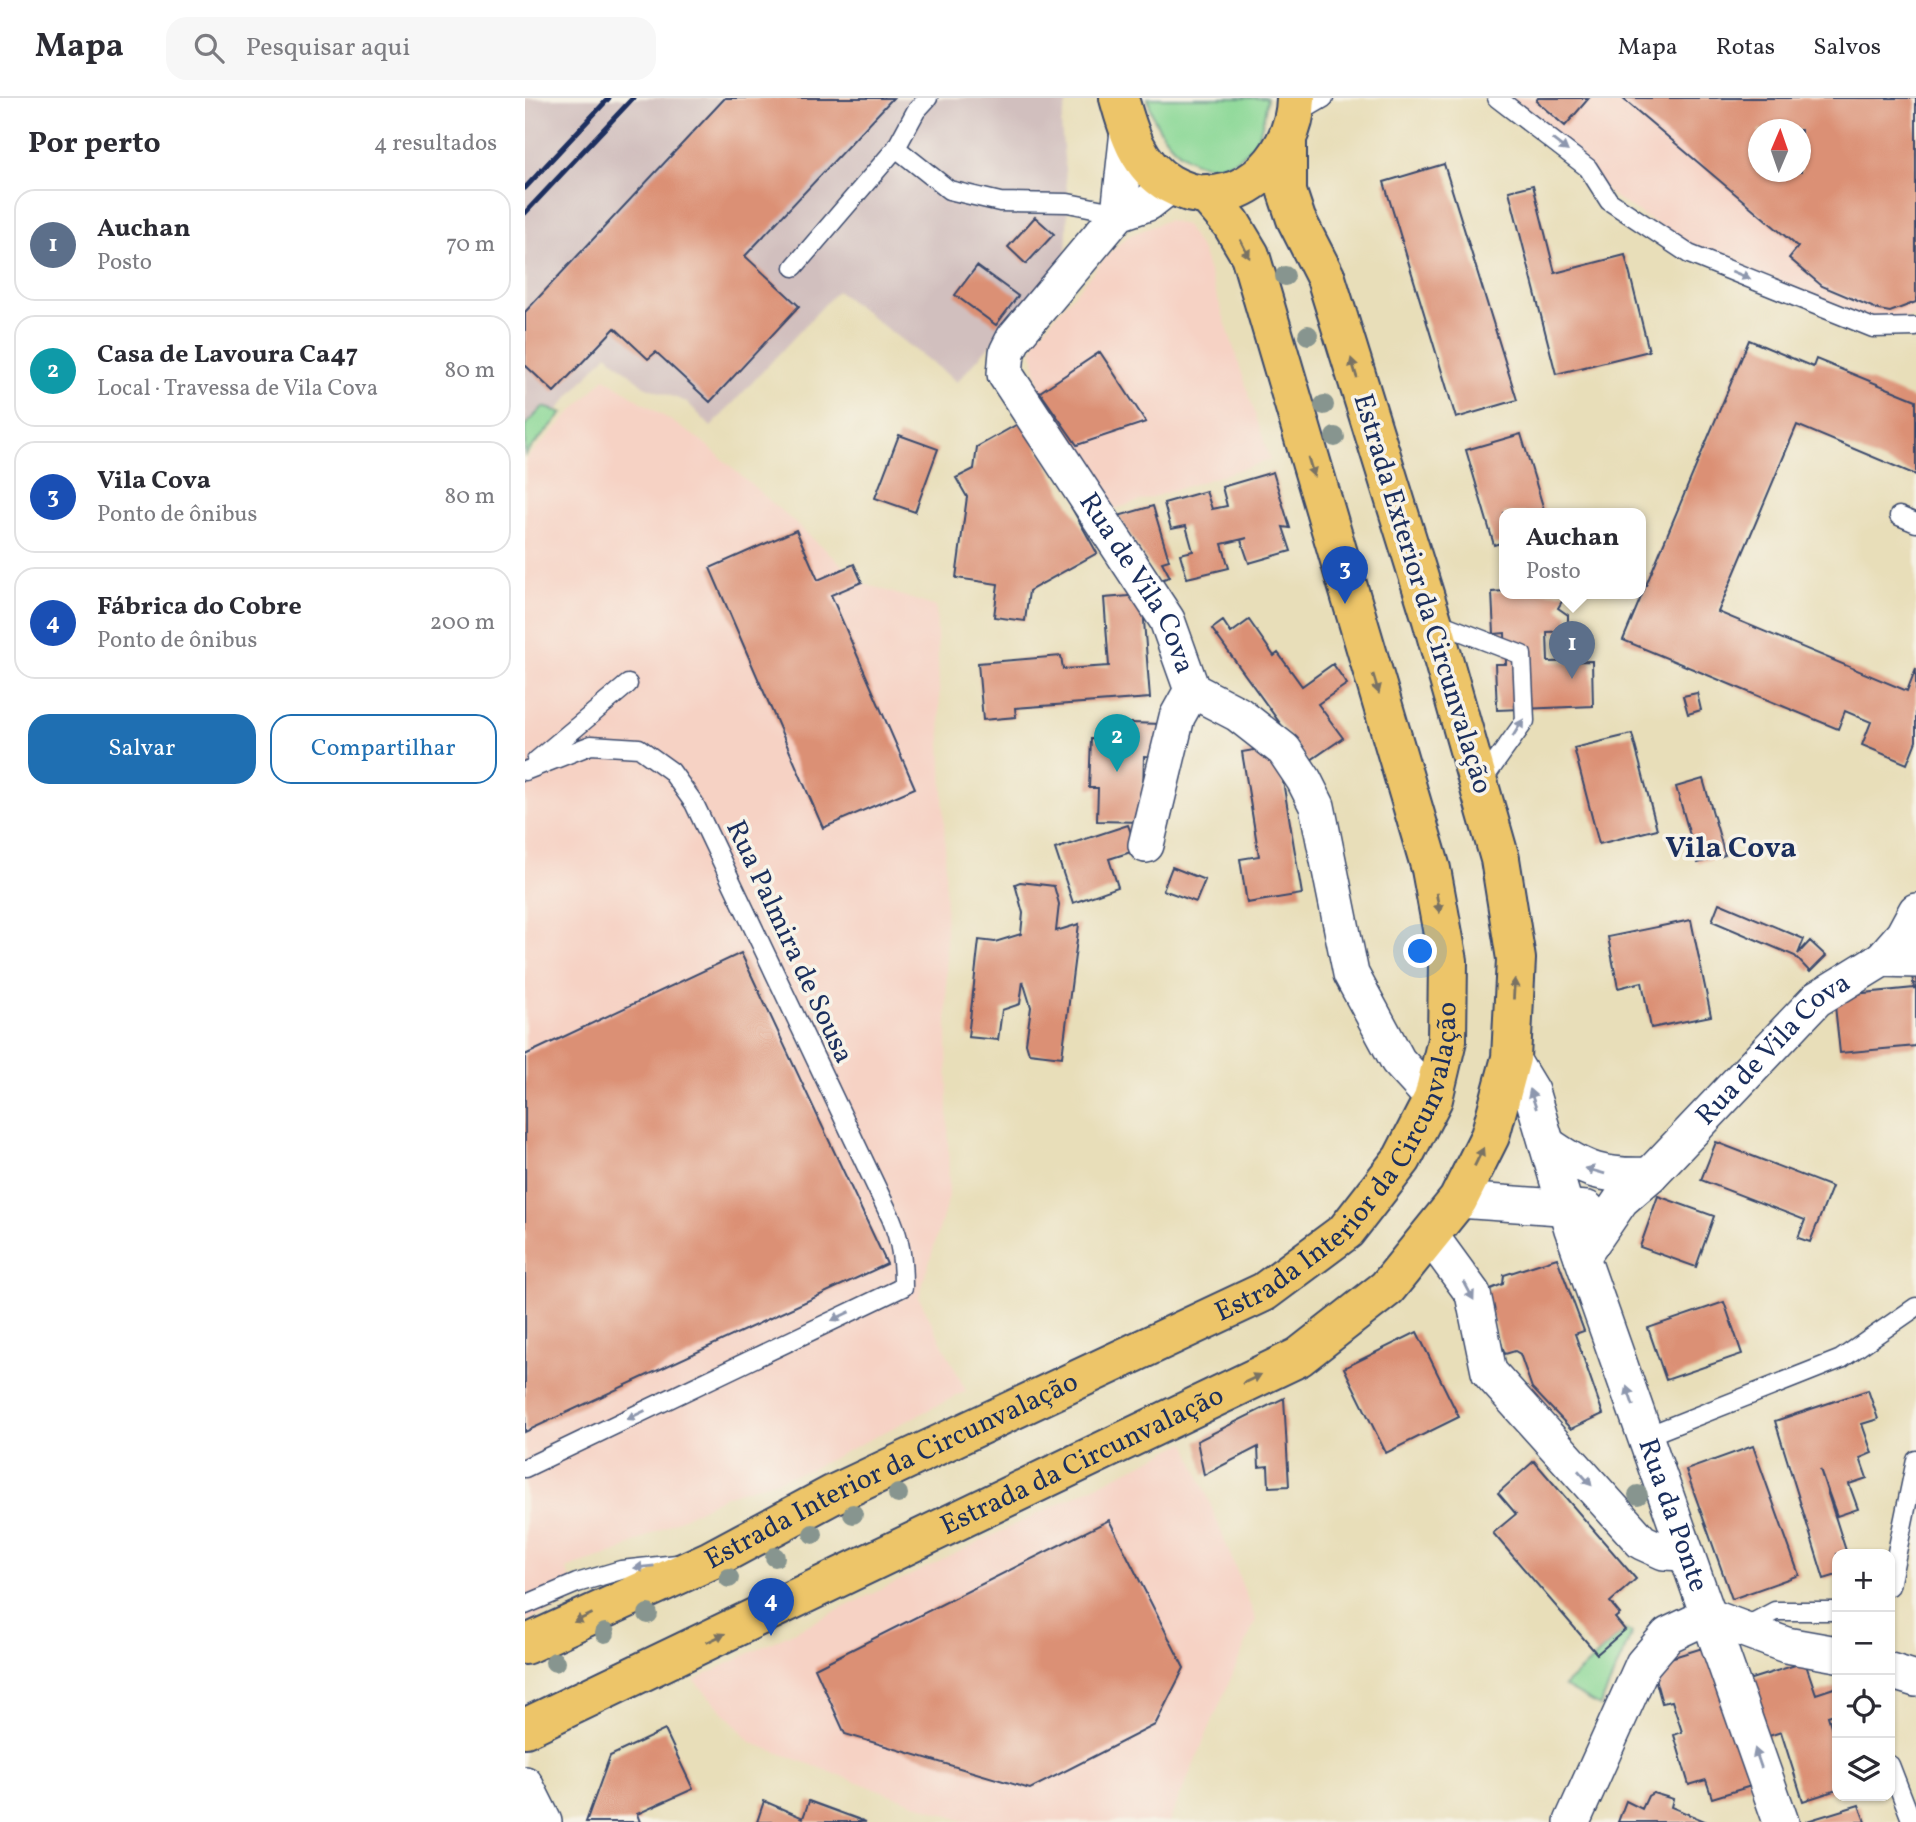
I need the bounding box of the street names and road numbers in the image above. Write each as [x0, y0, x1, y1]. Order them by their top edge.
street label: Estrada Exterior da Circunvalação [1342, 389, 1502, 799]
street label: Rua de Vila Cova [1069, 485, 1204, 679]
street label: Rua Palmira de Sousa [715, 814, 863, 1070]
street label: Rua de Vila Cova [1687, 963, 1858, 1134]
street label: Estrada Interior da Circunvalação [1209, 1002, 1467, 1332]
street label: Estrada Interior da Circunvalação [698, 1362, 1085, 1579]
street label: Estrada da Circunvalação [934, 1376, 1230, 1545]
street label: Rua da Ponte [1628, 1433, 1718, 1597]

